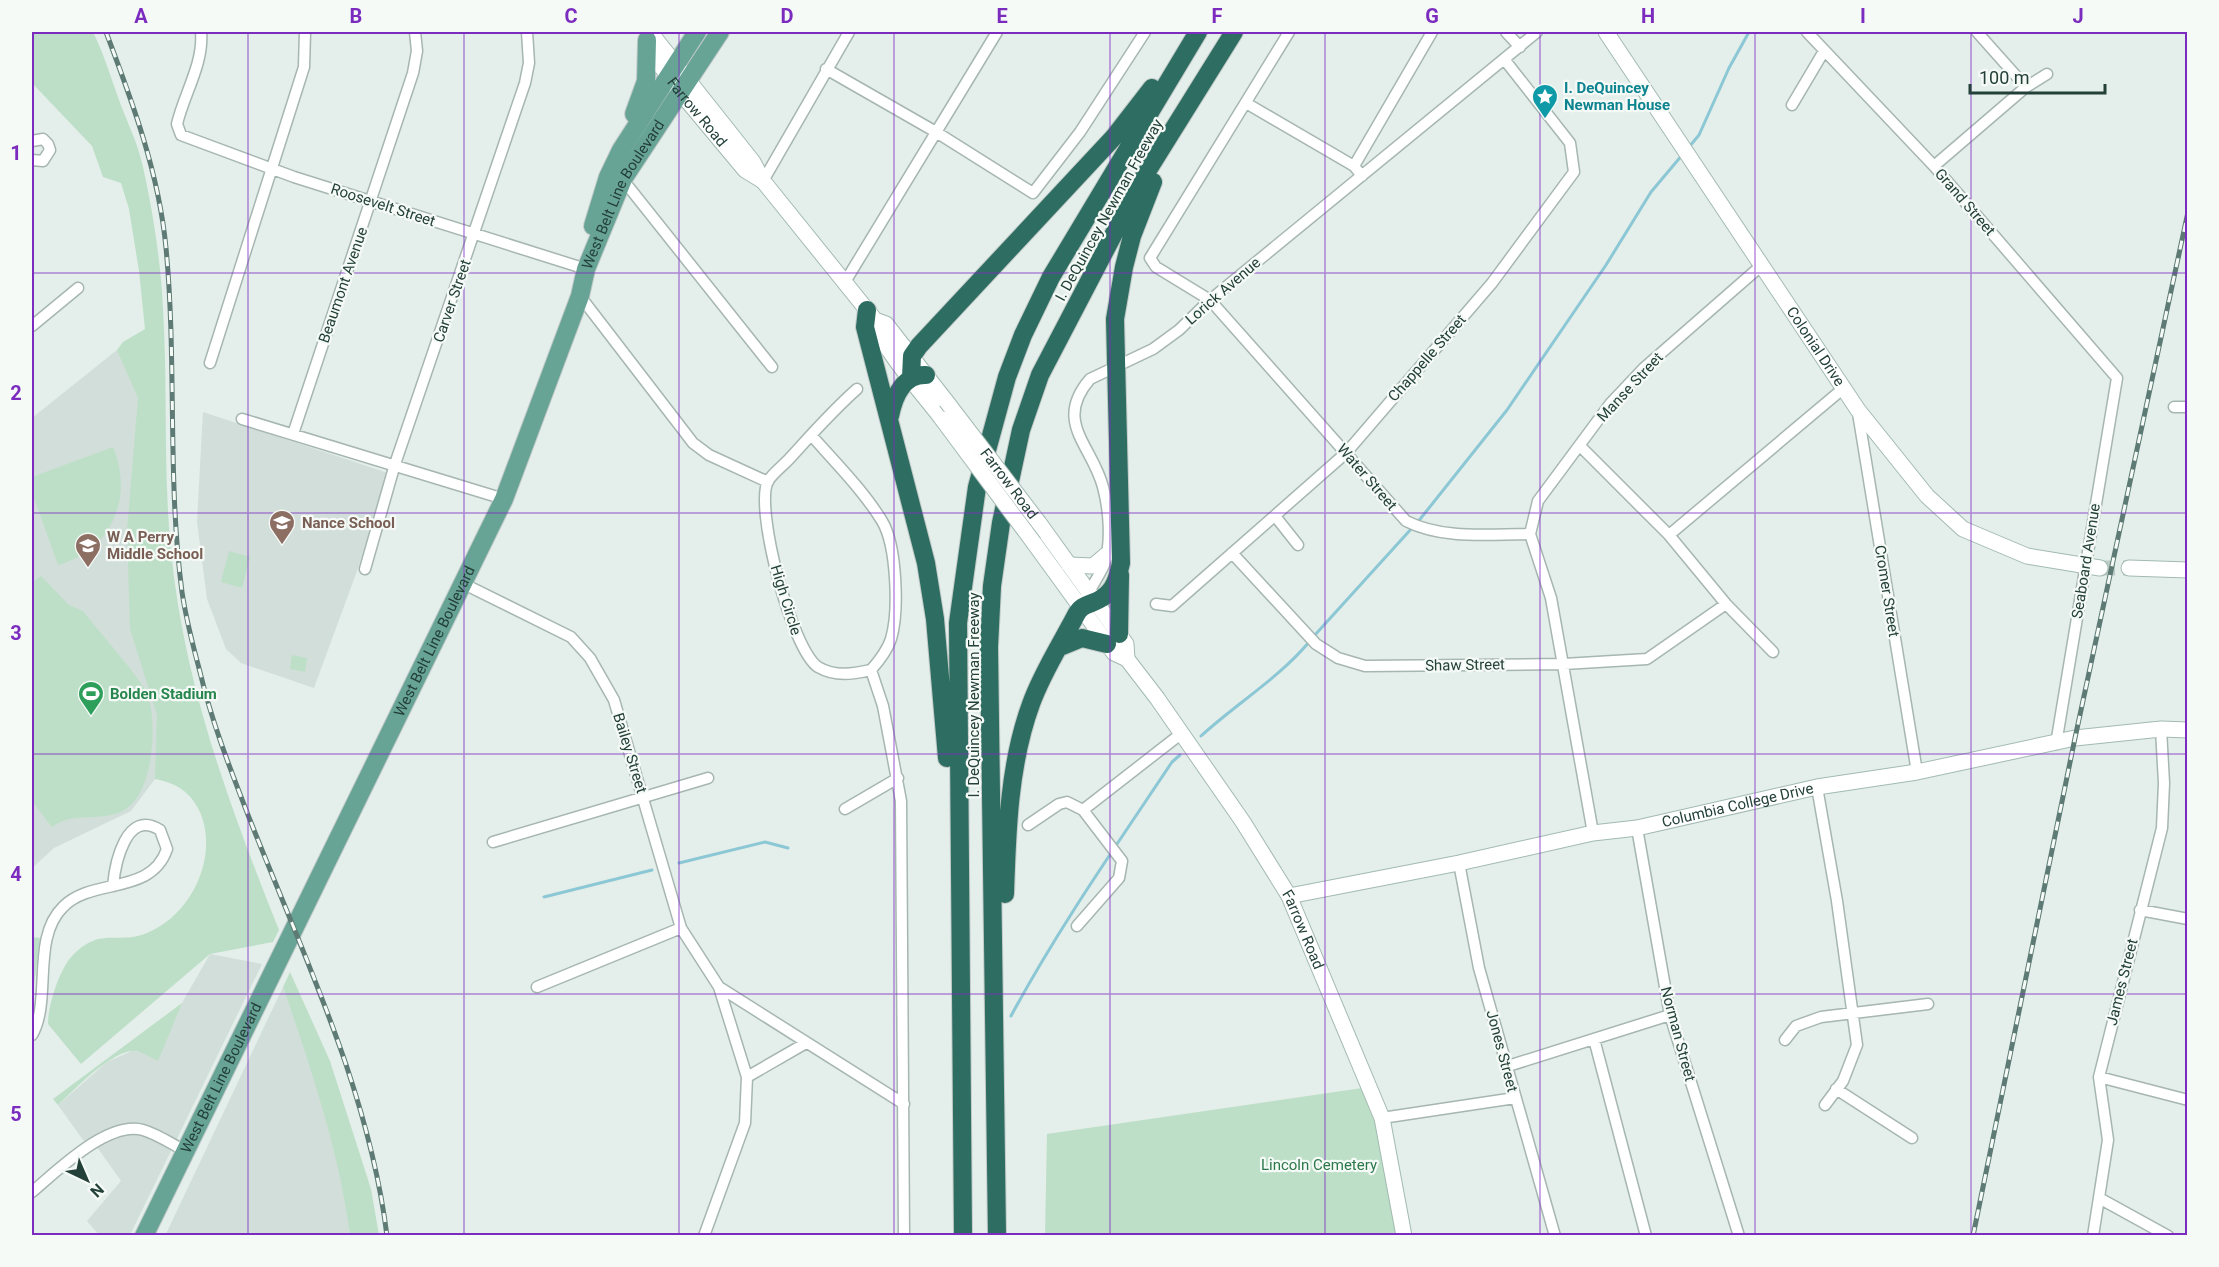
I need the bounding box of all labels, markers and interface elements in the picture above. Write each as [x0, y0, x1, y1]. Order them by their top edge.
text: A [134, 4, 148, 28]
text: B [350, 4, 362, 28]
text: C [564, 4, 578, 28]
text: D [781, 4, 794, 28]
text: E [996, 4, 1008, 28]
text: F [1212, 4, 1223, 28]
text: G [1425, 4, 1439, 28]
text: H [1641, 4, 1655, 28]
text: I [1860, 4, 1866, 28]
text: J [2072, 4, 2084, 28]
scale bar [1970, 57, 2105, 95]
text: 100 m [1979, 67, 2030, 88]
street label: Farrow Road [663, 74, 731, 150]
place label: I. DeQuincey Newman House [1564, 79, 1670, 114]
place icon: I. DeQuincey Newman House [1530, 82, 1560, 120]
street label: I. DeQuincey Newman Freeway [1051, 116, 1167, 304]
street label: West Belt Line Boulevard [578, 117, 668, 272]
text: 1 [10, 141, 22, 165]
street label: Grand Street [1931, 165, 1999, 239]
street label: Roosevelt Street [328, 180, 438, 230]
street label: Beaumont Avenue [315, 225, 371, 345]
street label: Lorick Avenue [1182, 253, 1264, 328]
street label: Carver Street [429, 257, 475, 345]
street label: Colonial Drive [1783, 303, 1849, 390]
street label: Chappelle Street [1384, 311, 1470, 405]
street label: Manse Street [1593, 348, 1667, 426]
text: 2 [10, 381, 22, 405]
street label: Water Street [1333, 440, 1401, 514]
street label: Farrow Road [976, 445, 1042, 523]
street label: Seaboard Avenue [2068, 502, 2104, 620]
school or university icon: Nance School [267, 508, 297, 546]
place label: Nance School [302, 514, 395, 532]
place label: W A Perry Middle School [107, 528, 203, 563]
school or university icon: W A Perry Middle School [73, 531, 103, 569]
street label: Cromer Street [1871, 544, 1903, 638]
street label: West Belt Line Boulevard [390, 563, 479, 719]
street label: High Circle [767, 563, 805, 637]
street label: I. DeQuincey Newman Freeway [965, 592, 983, 798]
text: 3 [10, 621, 22, 645]
street label: Shaw Street [1425, 655, 1505, 675]
sports icon: Bolden Stadium [76, 679, 106, 717]
place label: Bolden Stadium [110, 685, 217, 703]
street label: Bailey Street [609, 711, 651, 795]
street label: Columbia College Drive [1660, 779, 1815, 831]
text: 4 [10, 862, 22, 886]
street label: Farrow Road [1278, 886, 1328, 972]
street label: James Street [2103, 937, 2141, 1027]
street label: Norman Street [1657, 985, 1699, 1083]
street label: West Belt Line Boulevard [177, 1000, 266, 1156]
street label: Jones Street [1482, 1008, 1522, 1094]
text: 5 [10, 1102, 22, 1126]
north arrow [57, 1150, 117, 1210]
park label: Lincoln Cemetery [1261, 1156, 1377, 1174]
text: N [86, 1180, 108, 1201]

